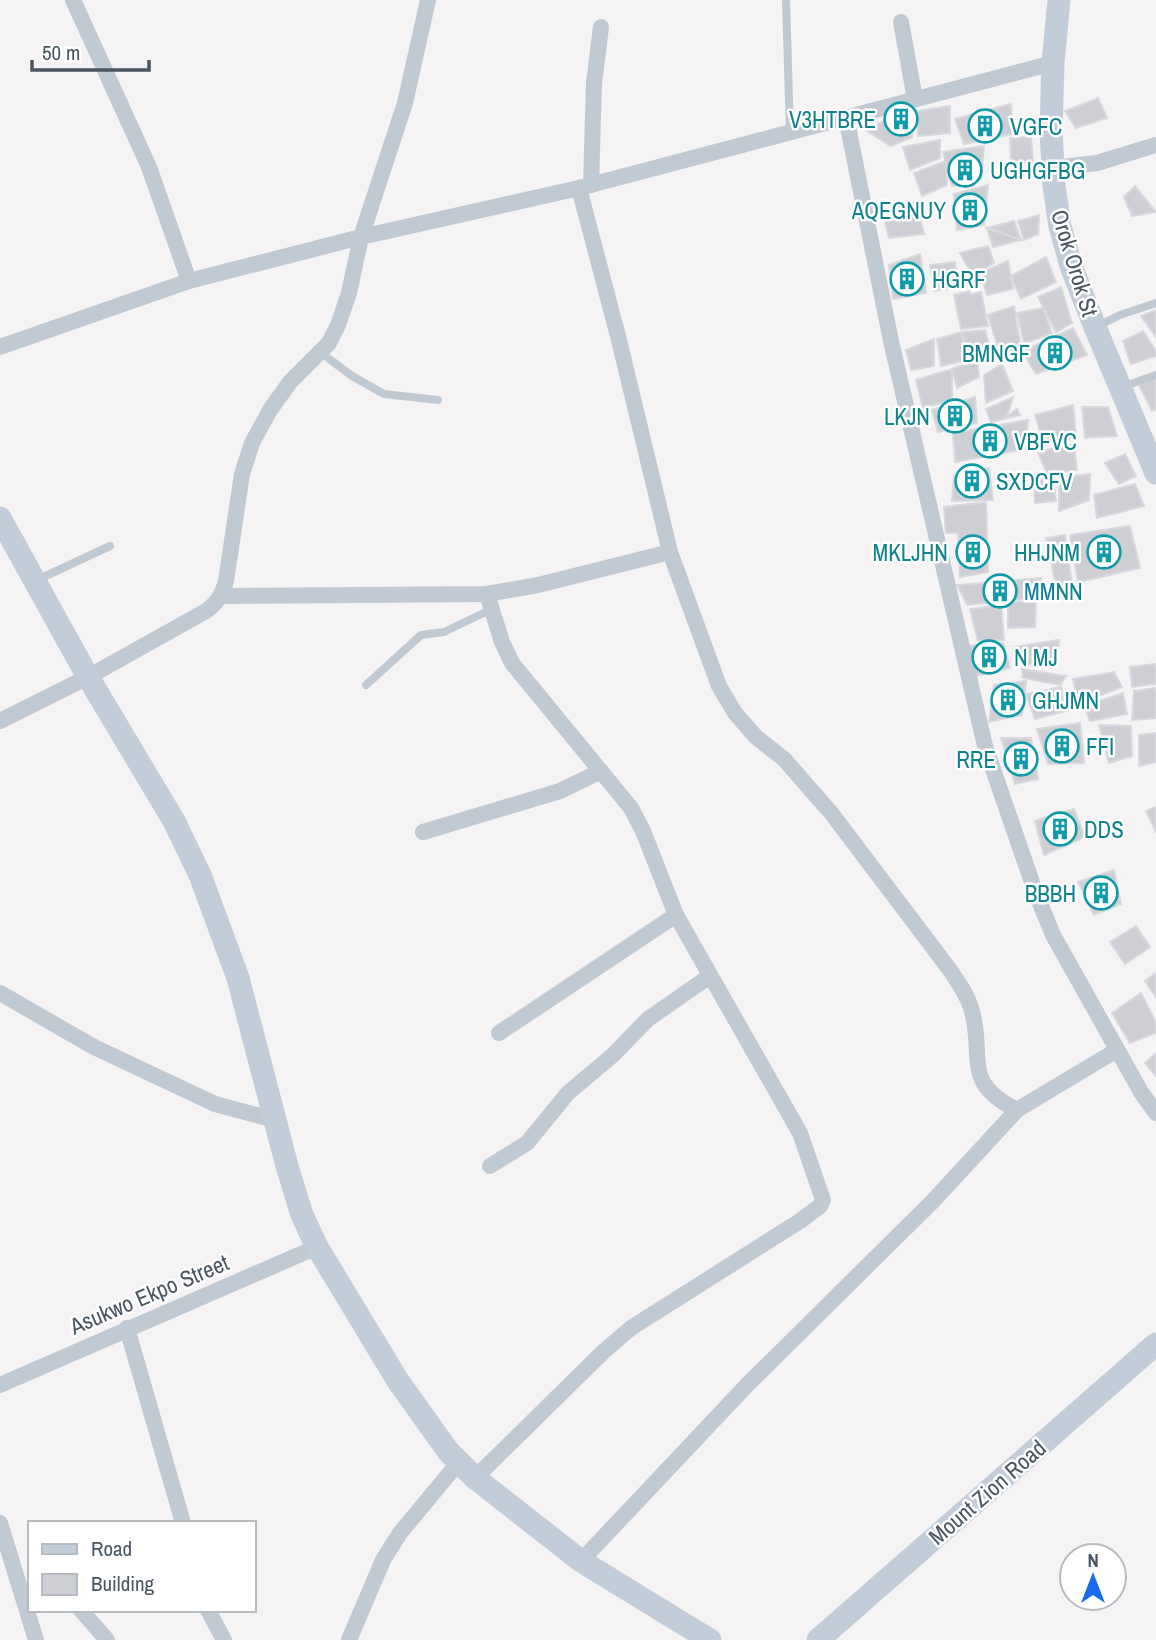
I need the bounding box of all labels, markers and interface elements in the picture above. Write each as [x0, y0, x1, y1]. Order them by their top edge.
scale bar [32, 28, 149, 72]
text: 50 m [42, 38, 80, 67]
building icon: V3HTBRE [882, 100, 920, 138]
place label: V3HTBRE [789, 104, 876, 135]
building icon: VGFC [966, 107, 1004, 145]
place label: VGFC [1010, 111, 1062, 142]
building icon: UGHGFBG [946, 151, 984, 189]
place label: UGHGFBG [990, 155, 1085, 186]
building icon: AQEGNUY [951, 191, 989, 229]
place label: AQEGNUY [851, 195, 946, 226]
street label: Orok Orok St [1044, 206, 1106, 320]
building icon: HGRF [888, 260, 926, 298]
place label: HGRF [932, 264, 985, 295]
building icon: BMNGF [1036, 334, 1074, 372]
place label: BMNGF [962, 338, 1030, 369]
building icon: LKJN [936, 397, 974, 435]
place label: LKJN [884, 401, 930, 432]
building icon: VBFVC [971, 422, 1009, 460]
place label: VBFVC [1014, 426, 1077, 457]
building icon: SXDCFV [953, 462, 991, 500]
place label: SXDCFV [996, 466, 1073, 497]
building icon: MKLJHN [954, 533, 992, 571]
building icon: HHJNM [1085, 533, 1123, 571]
place label: MKLJHN [873, 537, 948, 568]
place label: HHJNM [1014, 537, 1080, 568]
building icon: MMNN [981, 572, 1019, 610]
place label: MMNN [1024, 576, 1083, 607]
building icon: N MJ [970, 638, 1008, 676]
place label: N MJ [1014, 642, 1058, 673]
building icon: GHJMN [989, 681, 1027, 719]
place label: GHJMN [1032, 685, 1099, 716]
building icon: FFI [1043, 727, 1081, 765]
place label: FFI [1086, 731, 1114, 762]
building icon: RRE [1002, 740, 1040, 778]
place label: RRE [956, 744, 996, 775]
building icon: DDS [1041, 810, 1079, 848]
place label: DDS [1084, 814, 1124, 845]
building icon: BBBH [1082, 874, 1120, 912]
place label: BBBH [1025, 878, 1076, 909]
street label: Asukwo Ekpo Street [64, 1247, 233, 1342]
street label: Mount Zion Road [922, 1432, 1052, 1552]
legend [28, 1521, 256, 1612]
text: Road [91, 1534, 132, 1563]
north arrow [1058, 1542, 1128, 1612]
text: N [1087, 1547, 1099, 1573]
text: Building [91, 1569, 155, 1598]

